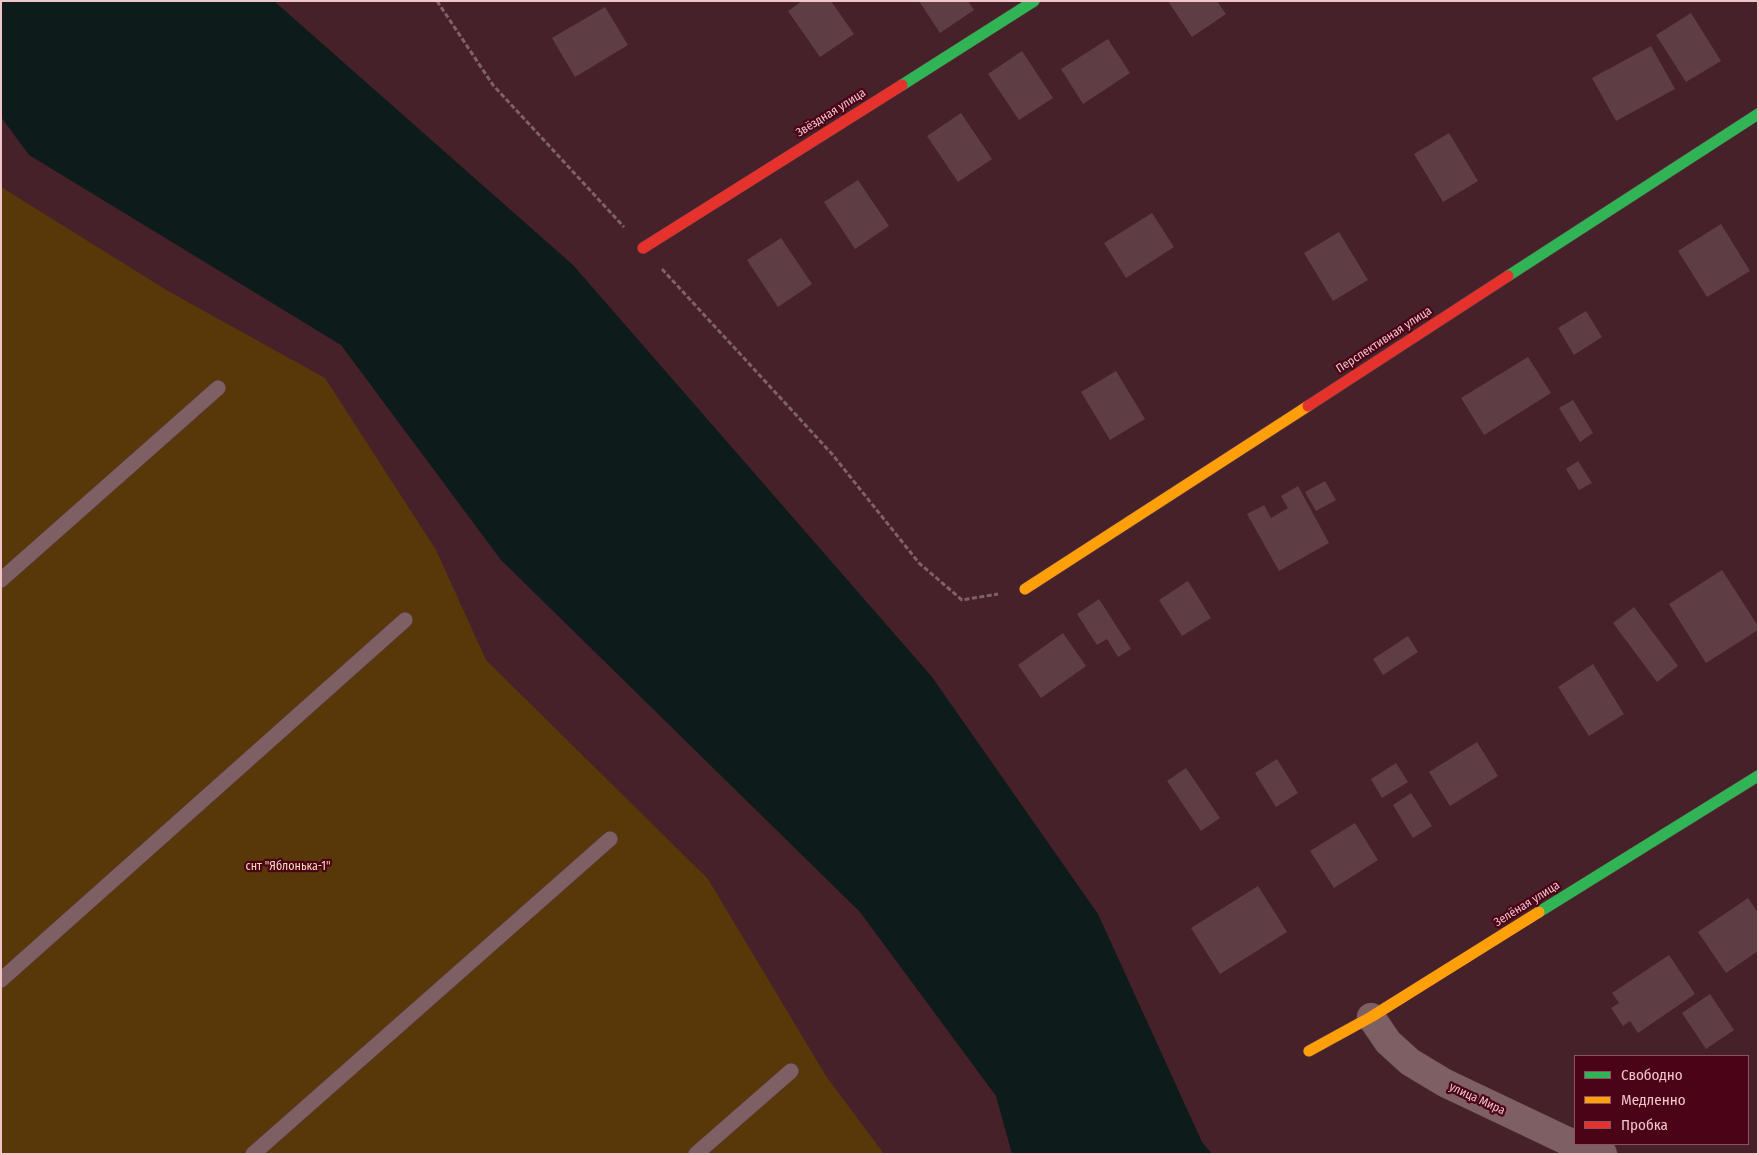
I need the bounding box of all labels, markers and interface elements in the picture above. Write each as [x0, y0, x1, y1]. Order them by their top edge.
street label: Звёздная улица [793, 86, 869, 140]
street label: Перспективная улица [1334, 304, 1434, 376]
park label: снт "Яблонька-1" [246, 860, 330, 874]
street label: Зелёная улица [1492, 878, 1562, 930]
legend [1574, 1055, 1749, 1145]
text: Свободно [1621, 1066, 1683, 1084]
street label: улица Мира [1447, 1080, 1507, 1118]
text: Медленно [1621, 1091, 1686, 1109]
text: Пробка [1621, 1116, 1668, 1134]

